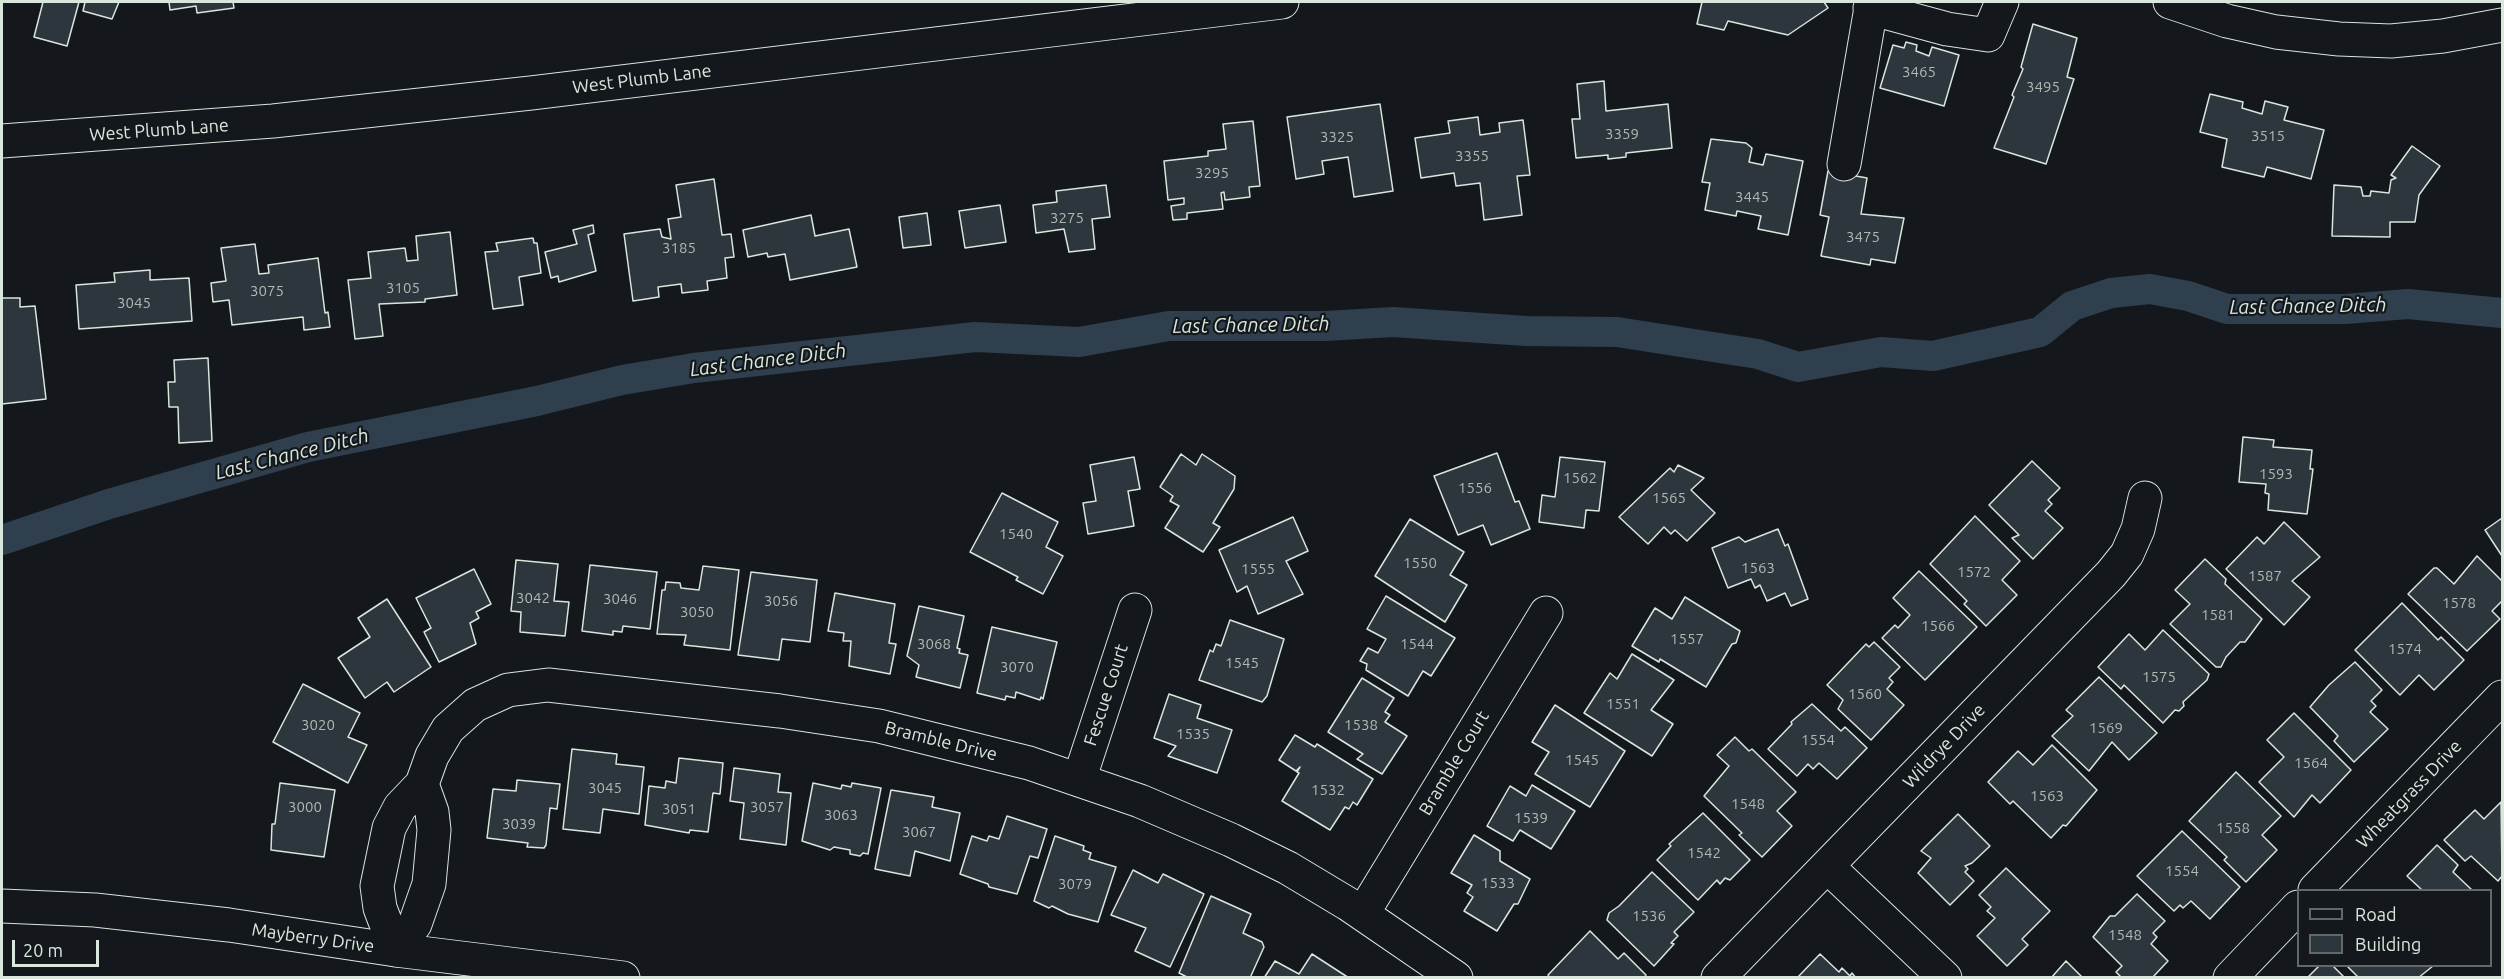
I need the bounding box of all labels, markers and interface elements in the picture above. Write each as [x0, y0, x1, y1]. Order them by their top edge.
street label: West Plumb Lane [571, 60, 713, 98]
house number: 3465 [1902, 63, 1936, 81]
house number: 3495 [2026, 78, 2060, 96]
street label: West Plumb Lane [88, 114, 230, 146]
house number: 3359 [1605, 125, 1639, 143]
house number: 3515 [2251, 127, 2285, 145]
house number: 3325 [1320, 128, 1354, 146]
house number: 3355 [1455, 147, 1489, 165]
house number: 3295 [1195, 164, 1229, 182]
house number: 3445 [1735, 188, 1769, 206]
house number: 3275 [1050, 209, 1084, 227]
house number: 3475 [1846, 228, 1880, 246]
house number: 3185 [662, 239, 696, 257]
house number: 3105 [386, 279, 420, 297]
house number: 3075 [250, 282, 284, 300]
water label: Last Chance Ditch [2229, 293, 2387, 319]
house number: 3045 [117, 294, 151, 312]
water label: Last Chance Ditch [1172, 312, 1330, 338]
water label: Last Chance Ditch [688, 339, 848, 381]
water label: Last Chance Ditch [213, 423, 371, 485]
house number: 1593 [2259, 465, 2293, 483]
house number: 1562 [1563, 469, 1597, 487]
house number: 1556 [1458, 479, 1492, 497]
house number: 1565 [1652, 489, 1686, 507]
house number: 1540 [999, 525, 1033, 543]
house number: 1550 [1403, 554, 1437, 572]
house number: 1563 [1741, 559, 1775, 577]
house number: 1555 [1241, 560, 1275, 578]
house number: 1572 [1957, 563, 1991, 581]
house number: 1587 [2248, 567, 2282, 585]
house number: 3042 [516, 589, 550, 607]
house number: 3046 [603, 590, 637, 608]
house number: 3056 [764, 592, 798, 610]
house number: 1578 [2442, 594, 2476, 612]
house number: 3050 [680, 603, 714, 621]
house number: 1581 [2201, 606, 2235, 624]
house number: 1566 [1921, 617, 1955, 635]
house number: 1557 [1670, 630, 1704, 648]
house number: 3068 [917, 635, 951, 653]
house number: 1544 [1400, 635, 1434, 653]
house number: 1574 [2388, 640, 2422, 658]
street label: Fescue Court [1079, 641, 1133, 749]
house number: 1545 [1225, 654, 1259, 672]
house number: 3070 [1000, 658, 1034, 676]
house number: 1575 [2142, 668, 2176, 686]
house number: 1560 [1848, 685, 1882, 703]
house number: 1551 [1606, 695, 1640, 713]
street label: Wildrye Drive [1898, 699, 1990, 793]
street label: Bramble Court [1414, 707, 1494, 819]
house number: 3020 [301, 716, 335, 734]
house number: 1538 [1344, 716, 1378, 734]
street label: Bramble Drive [883, 717, 999, 765]
house number: 1569 [2089, 719, 2123, 737]
house number: 1535 [1176, 725, 1210, 743]
house number: 1554 [1801, 731, 1835, 749]
street label: Wheatgrass Drive [2352, 735, 2466, 853]
house number: 1545 [1565, 751, 1599, 769]
house number: 1564 [2294, 754, 2328, 772]
house number: 3045 [588, 779, 622, 797]
house number: 1532 [1311, 781, 1345, 799]
house number: 1563 [2030, 787, 2064, 805]
house number: 1548 [1731, 795, 1765, 813]
house number: 3000 [288, 798, 322, 816]
house number: 3057 [750, 798, 784, 816]
house number: 3051 [662, 800, 696, 818]
house number: 3063 [824, 806, 858, 824]
house number: 1539 [1514, 809, 1548, 827]
house number: 3039 [502, 815, 536, 833]
house number: 1558 [2216, 819, 2250, 837]
house number: 3067 [902, 823, 936, 841]
house number: 1542 [1687, 844, 1721, 862]
house number: 1554 [2165, 862, 2199, 880]
house number: 1533 [1481, 874, 1515, 892]
house number: 3079 [1058, 875, 1092, 893]
legend [2297, 889, 2492, 967]
text: Road [2355, 904, 2397, 924]
house number: 1536 [1632, 907, 1666, 925]
street label: Mayberry Drive [250, 919, 376, 957]
house number: 1548 [2108, 926, 2142, 944]
scale bar [15, 928, 102, 966]
text: Building [2355, 934, 2421, 954]
text: 20 m [23, 940, 63, 960]

